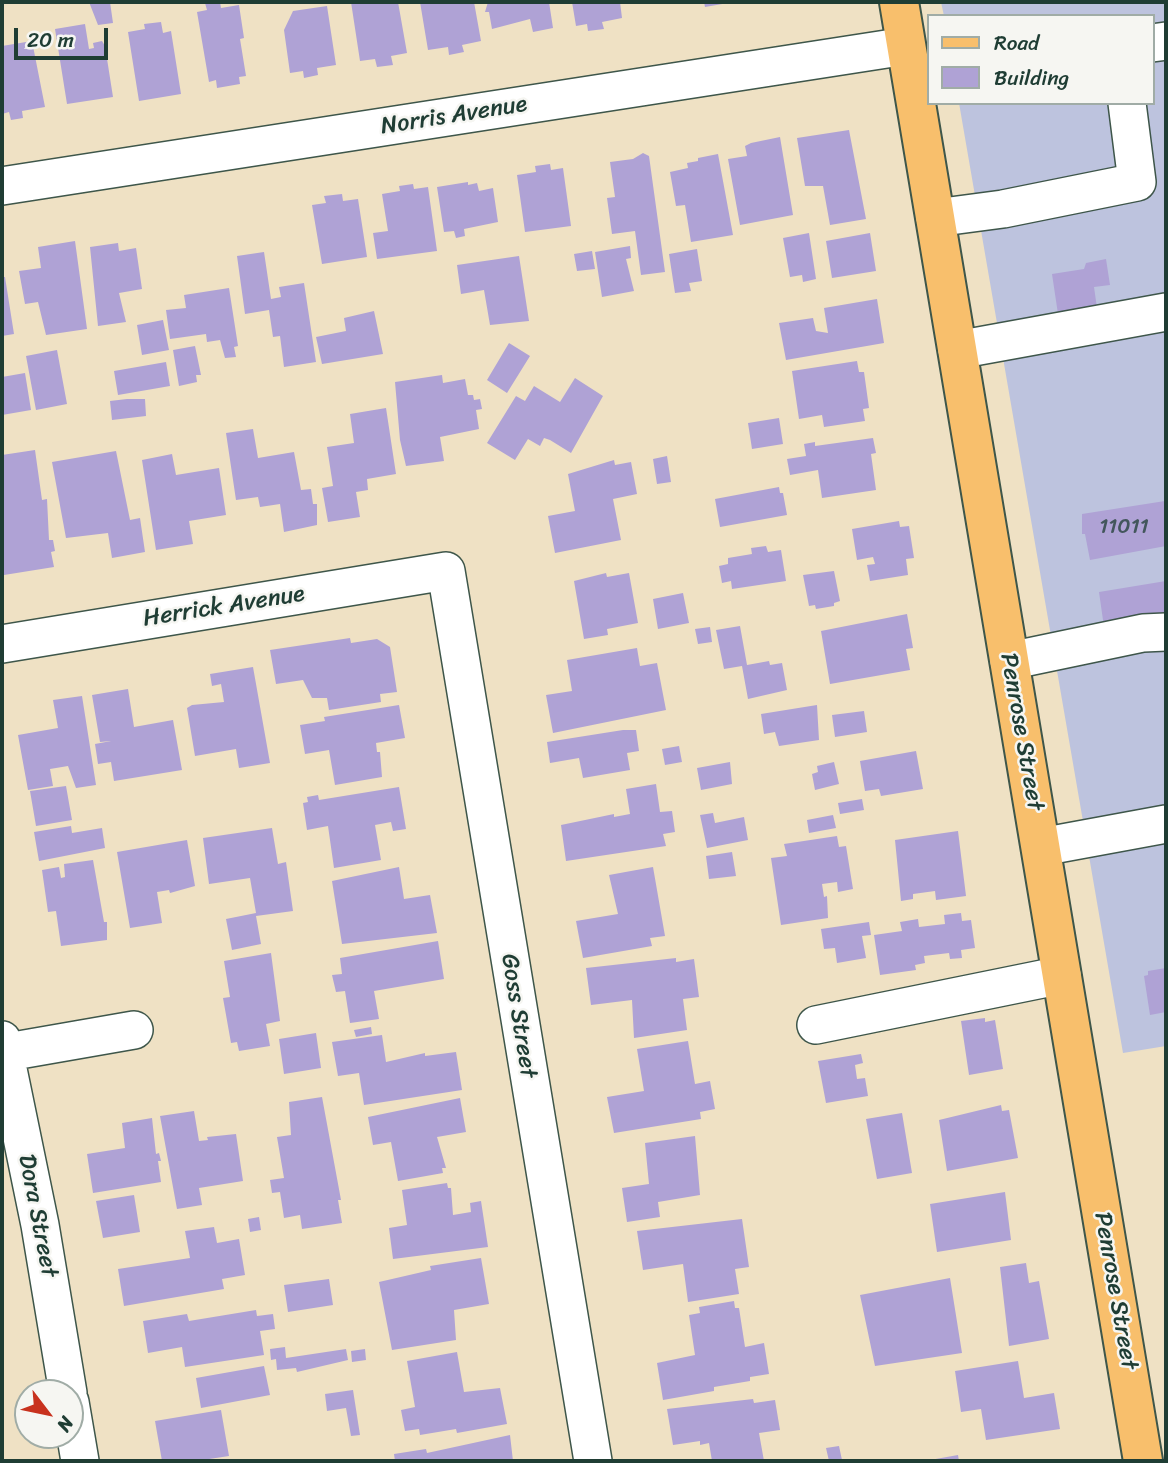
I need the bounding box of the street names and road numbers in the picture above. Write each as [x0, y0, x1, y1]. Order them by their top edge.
street label: Norris Avenue [379, 90, 529, 142]
street label: Herrick Avenue [141, 580, 307, 634]
street label: Penrose Street [993, 651, 1049, 813]
street label: Goss Street [494, 952, 542, 1080]
street label: Dora Street [11, 1152, 63, 1280]
street label: Penrose Street [1087, 1210, 1143, 1372]

